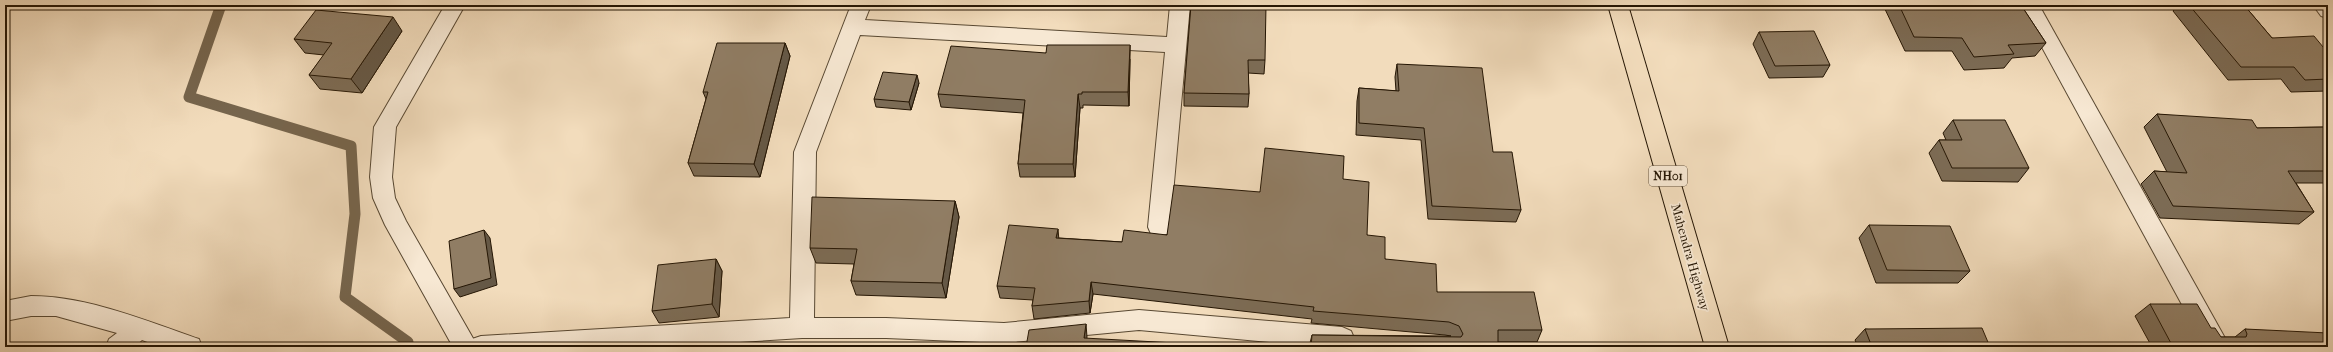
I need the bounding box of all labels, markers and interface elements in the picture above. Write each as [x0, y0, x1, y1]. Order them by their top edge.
road number: NH01 [1649, 166, 1687, 186]
street label: Mahendra Highway [1668, 202, 1713, 313]

